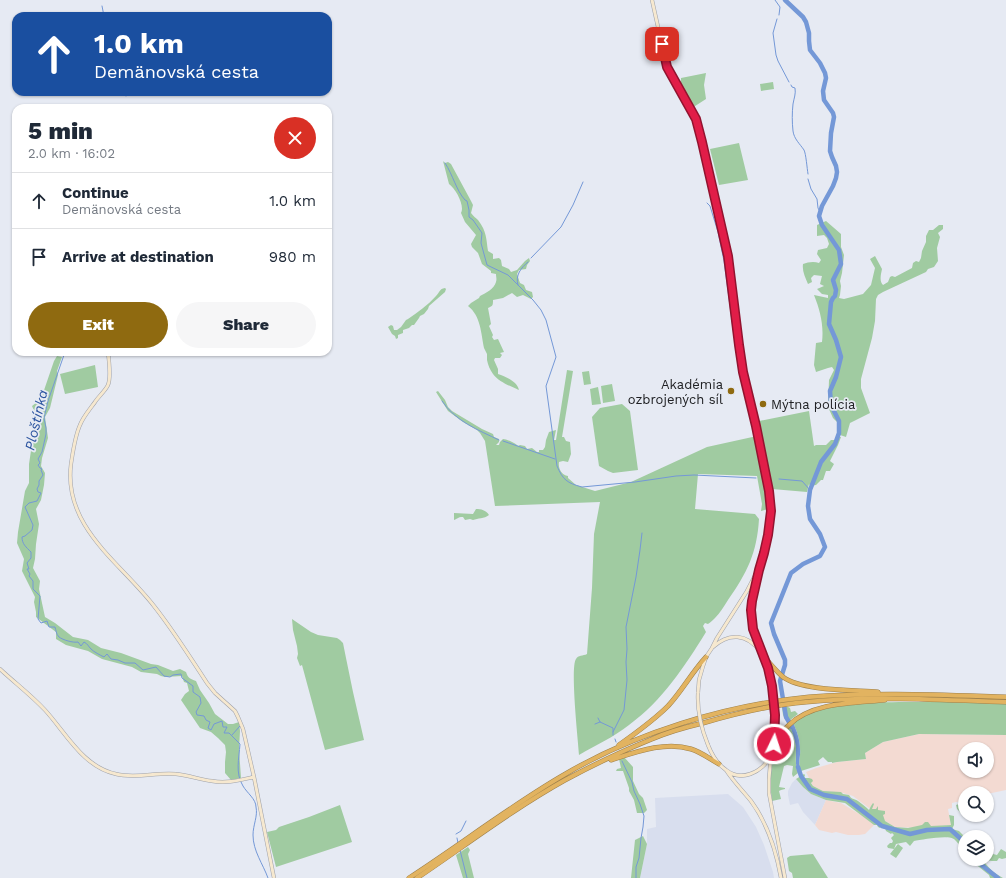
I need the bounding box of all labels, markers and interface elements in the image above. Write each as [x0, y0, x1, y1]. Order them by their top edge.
text: 1.0 km [94, 27, 184, 60]
pin [645, 27, 679, 61]
icon: ahead [28, 28, 80, 80]
icon: arrive [651, 33, 673, 55]
text: Demänovská cesta [94, 61, 259, 82]
text: 5 min [28, 117, 93, 145]
button: close [274, 117, 316, 159]
text: 2.0 km · 16:02 [28, 146, 115, 161]
text: Continue [62, 184, 129, 202]
icon: ahead [28, 190, 50, 212]
text: 1.0 km [269, 192, 316, 210]
text: Demänovská cesta [62, 202, 181, 217]
icon: arrive [28, 246, 50, 268]
text: Arrive at destination [62, 248, 214, 266]
text: 980 m [269, 248, 316, 266]
button: Exit [28, 302, 168, 348]
button: Share [176, 302, 316, 348]
place label: Akadémia ozbrojených síl [628, 377, 724, 407]
marker: Akadémia ozbrojených síl [726, 386, 736, 396]
water label: Ploštínka [21, 388, 51, 452]
place label: Mýtna polícia [771, 397, 856, 412]
marker: Mýtna polícia [758, 399, 768, 409]
position arrow [753, 723, 795, 765]
map controls [958, 742, 994, 866]
button: sound [958, 742, 994, 778]
button: search [958, 786, 994, 822]
button: layers [958, 830, 994, 866]

